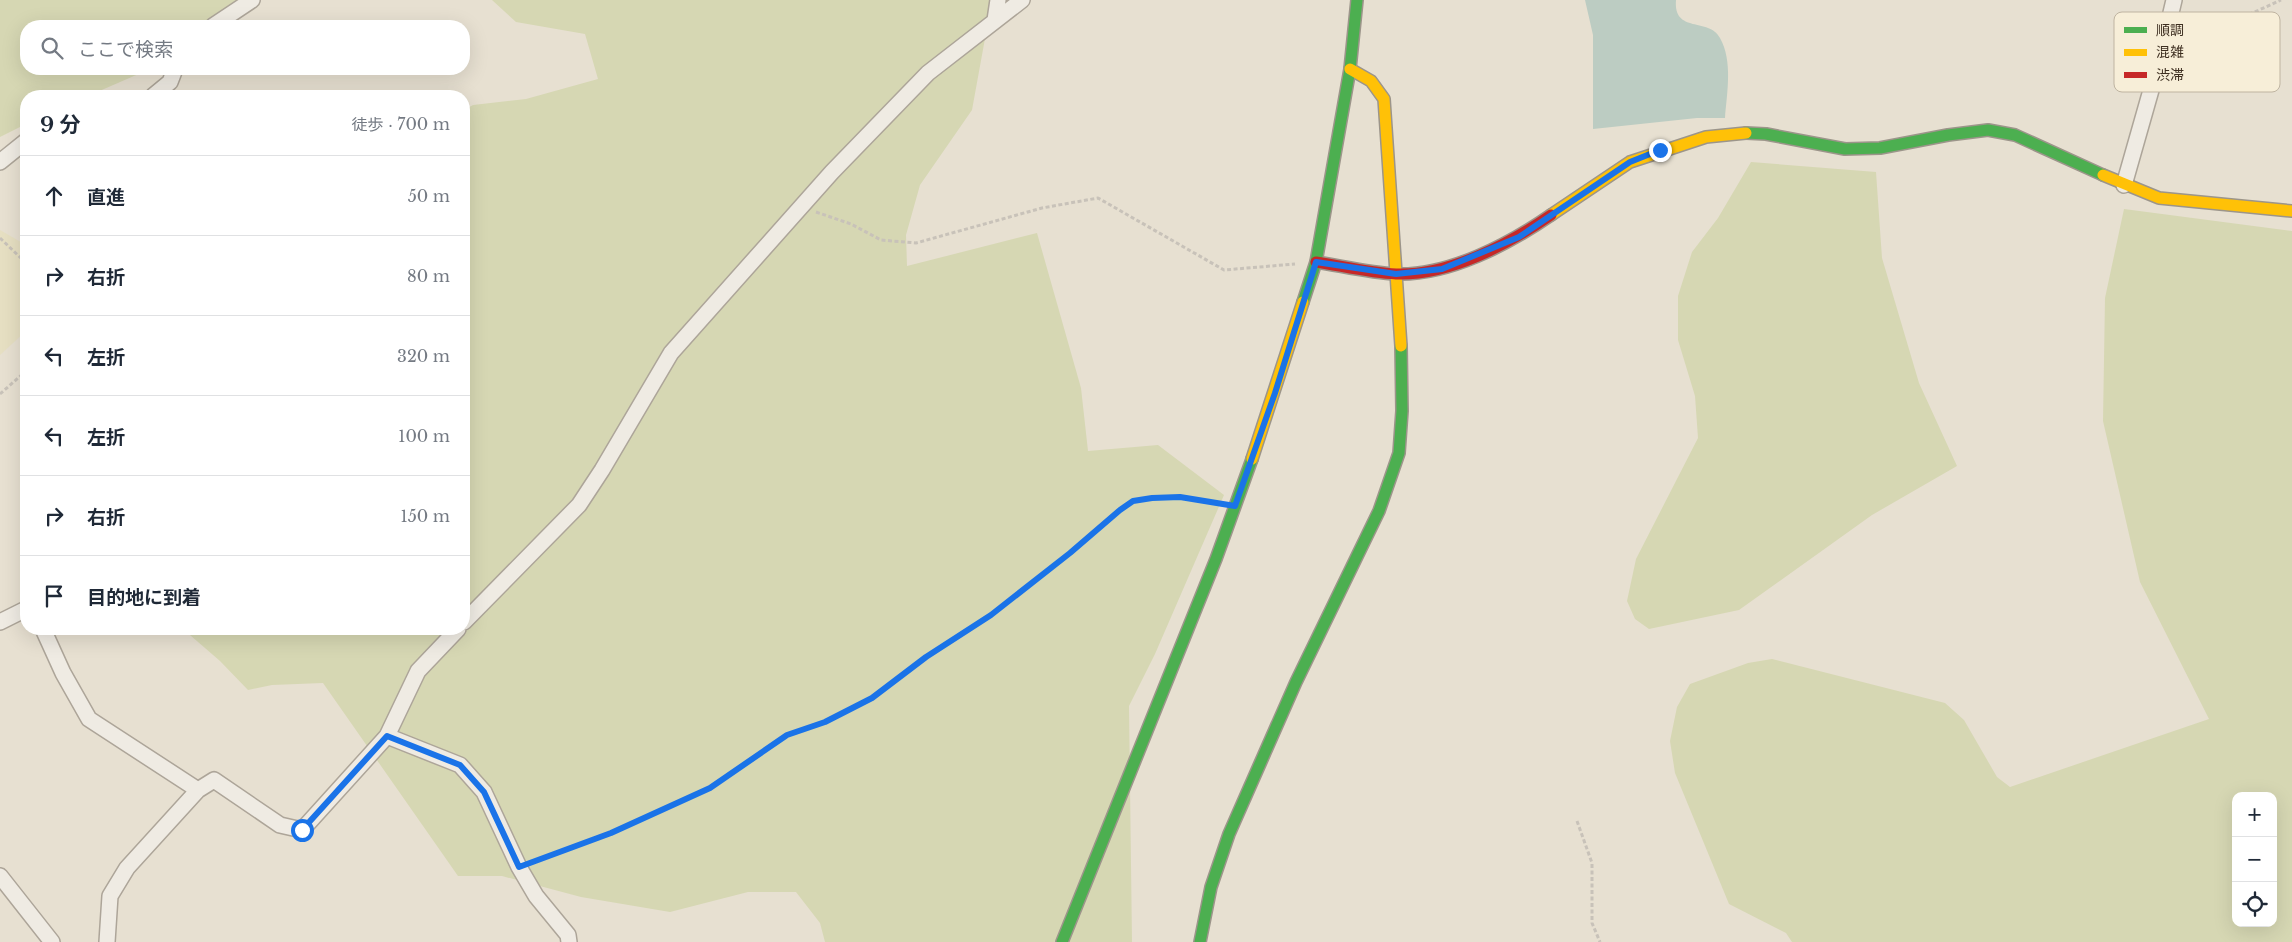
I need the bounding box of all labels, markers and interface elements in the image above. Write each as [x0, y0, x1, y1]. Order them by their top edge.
legend [2114, 12, 2280, 92]
search box [20, 20, 470, 75]
text: 順調 [2156, 21, 2184, 39]
icon: search [38, 34, 66, 62]
text: ここで検索 [78, 38, 173, 61]
text: 混雑 [2156, 43, 2184, 61]
text: 渋滞 [2156, 66, 2184, 84]
text: 9 分 [40, 112, 81, 138]
text: 徒歩 · 700 m [352, 114, 450, 134]
route end [1649, 139, 1672, 162]
icon: ahead [40, 182, 68, 210]
text: 直進 [87, 186, 125, 209]
text: 50 m [408, 186, 450, 206]
icon: right [40, 262, 68, 290]
text: 右折 [87, 266, 125, 289]
text: 80 m [407, 266, 450, 286]
icon: left [40, 342, 68, 370]
text: 左折 [87, 346, 125, 369]
text: 320 m [397, 346, 450, 366]
icon: left [40, 422, 68, 450]
text: 左折 [87, 426, 125, 449]
text: 100 m [398, 426, 450, 446]
icon: right [40, 502, 68, 530]
text: 右折 [87, 506, 125, 529]
text: 150 m [401, 506, 450, 526]
icon: arrive [40, 582, 68, 610]
text: 目的地に到着 [87, 586, 201, 609]
map controls [2232, 792, 2277, 927]
button: + [2232, 792, 2277, 837]
route start [291, 819, 314, 842]
button: − [2232, 837, 2277, 882]
button: locate [2232, 882, 2277, 927]

